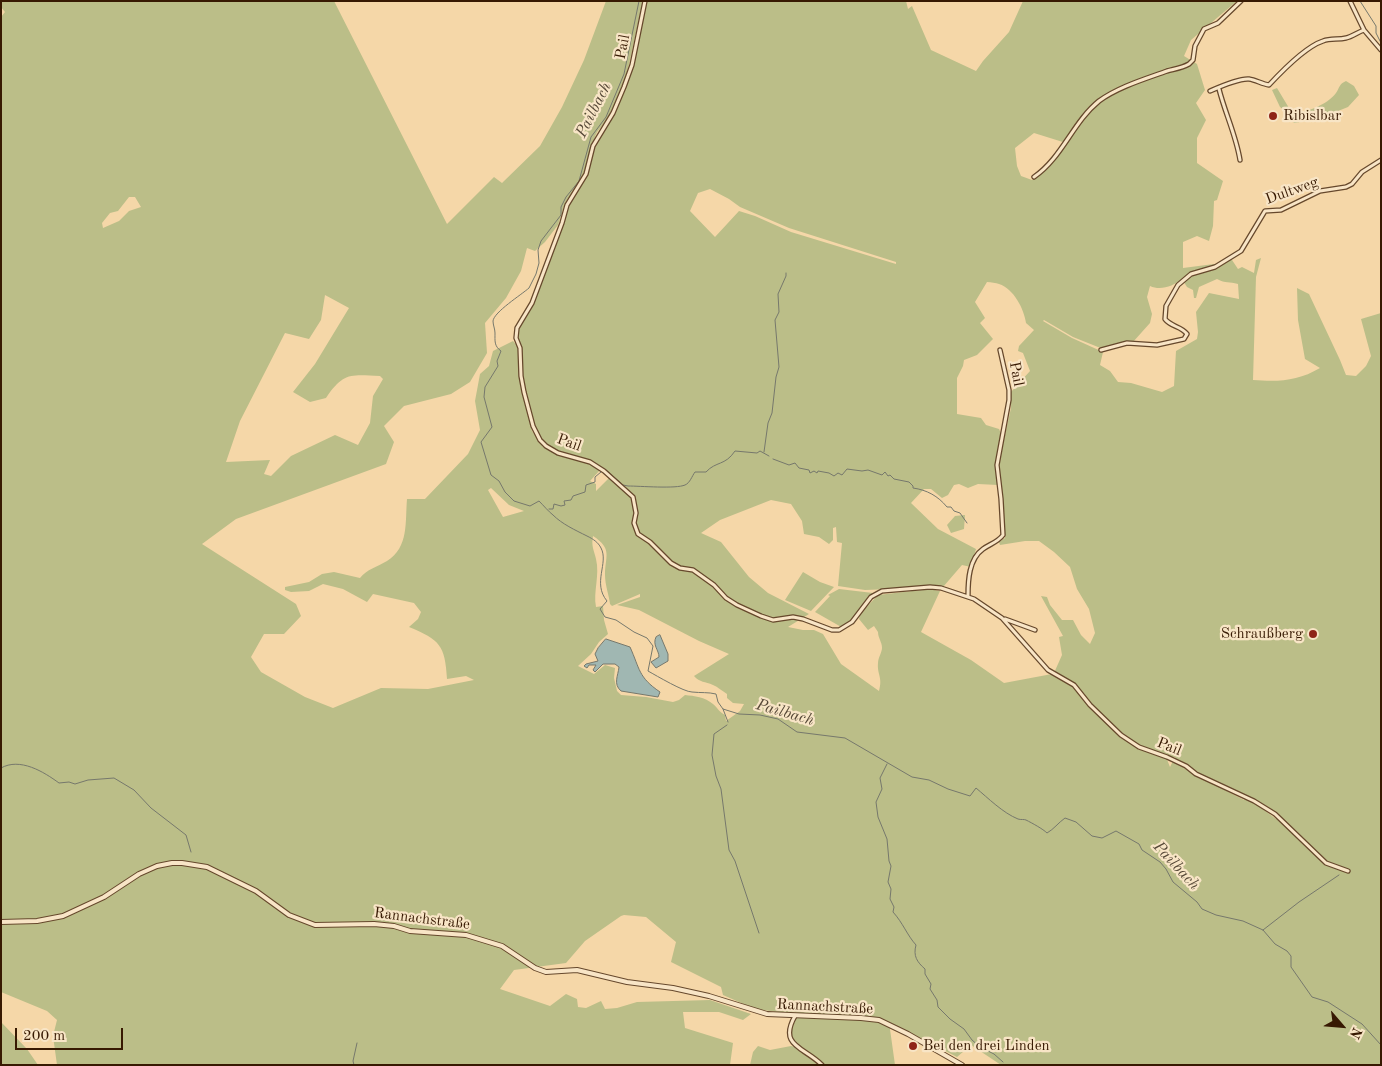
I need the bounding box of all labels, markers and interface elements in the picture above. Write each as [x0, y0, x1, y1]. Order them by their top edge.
street label: Pail [612, 33, 634, 61]
water label: Pailbach [572, 79, 616, 141]
place label: Ribislbar [1283, 107, 1341, 125]
marker: Ribislbar [1267, 110, 1279, 122]
street label: Dultweg [1263, 173, 1321, 209]
street label: Pail [1005, 360, 1027, 388]
street label: Pail [554, 430, 584, 456]
place label: Schraußberg [1221, 625, 1303, 643]
marker: Schraußberg [1307, 628, 1319, 640]
water label: Pailbach [754, 696, 816, 730]
street label: Pail [1154, 734, 1184, 760]
water label: Pailbach [1149, 838, 1203, 894]
street label: Rannachstraße [373, 904, 471, 934]
street label: Rannachstraße [776, 995, 874, 1019]
north arrow [1317, 1001, 1367, 1051]
scale bar [18, 1018, 125, 1050]
text: N [1347, 1025, 1364, 1041]
text: 200 m [23, 1029, 65, 1044]
place label: Bei den drei Linden [923, 1037, 1050, 1055]
marker: Bei den drei Linden [907, 1040, 919, 1052]

